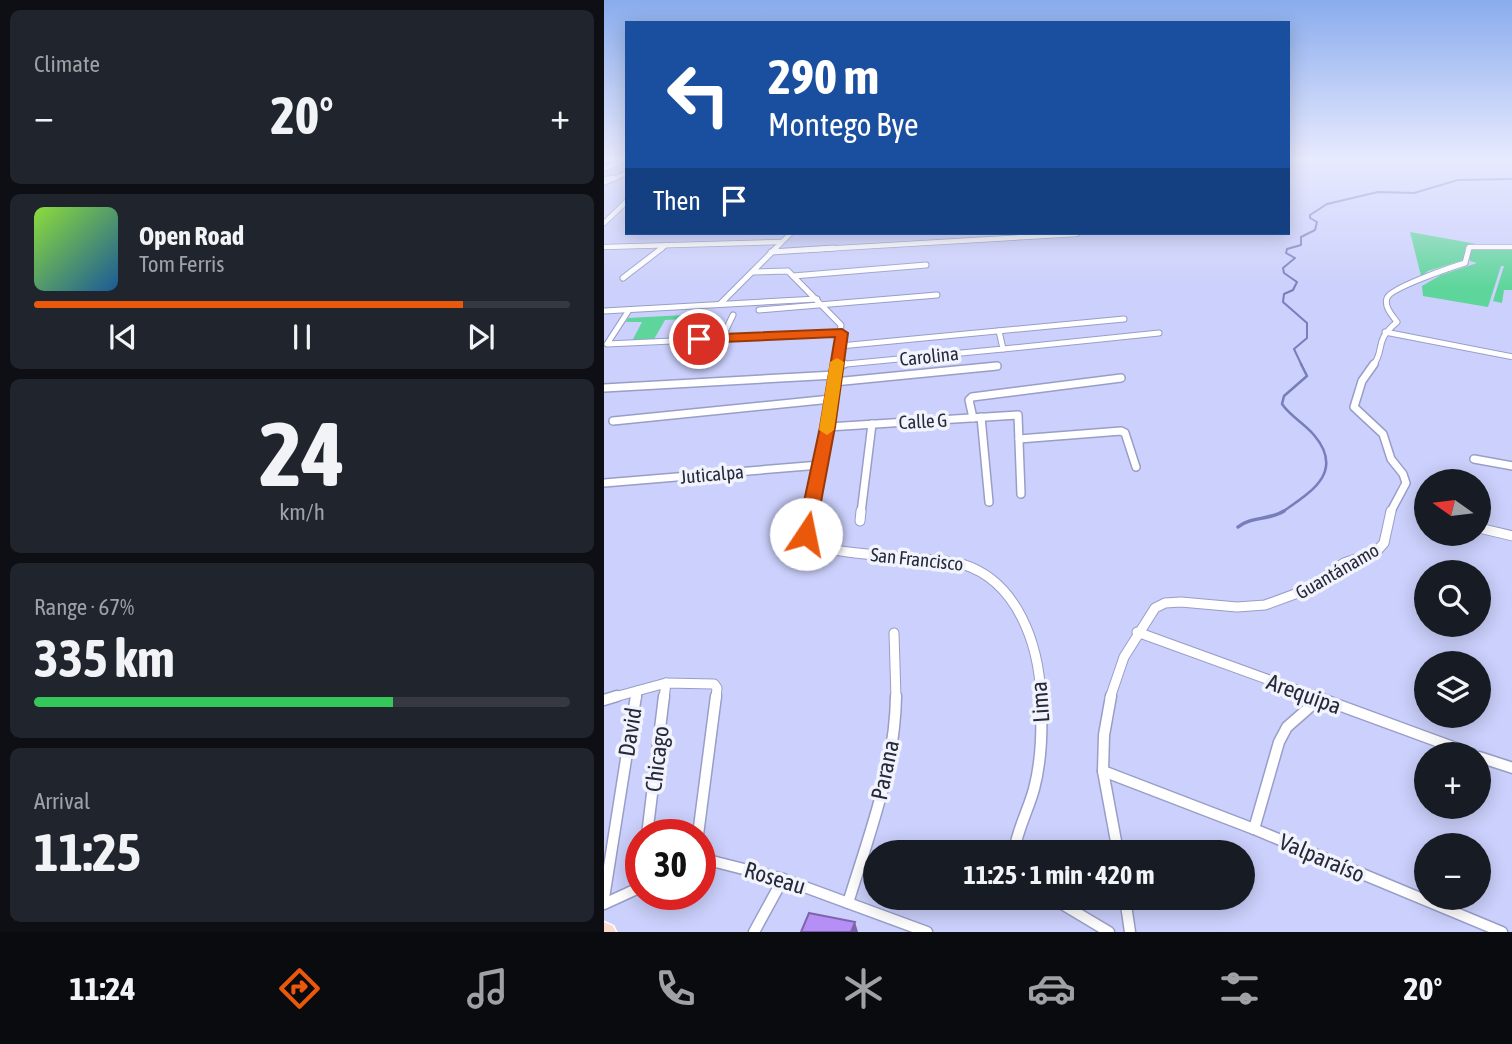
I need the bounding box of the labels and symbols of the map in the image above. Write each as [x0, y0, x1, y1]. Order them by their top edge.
pin [669, 309, 729, 369]
street label: Carolina [898, 342, 960, 370]
street label: Calle G [898, 409, 948, 433]
street label: Juticalpa [679, 460, 745, 488]
north arrow [1414, 469, 1491, 546]
position arrow [769, 497, 843, 571]
street label: Guantánamo [1292, 538, 1383, 604]
street label: San Francisco [869, 543, 965, 575]
street label: Arequipa [1263, 669, 1345, 719]
street label: Lima [1026, 680, 1054, 724]
street label: David [613, 706, 647, 758]
street label: Chicago [640, 725, 674, 793]
street label: Parana [866, 738, 904, 802]
speed limit sign: 30 [625, 819, 716, 910]
street label: Valparaíso [1275, 828, 1369, 888]
street label: Roseau [741, 856, 809, 900]

